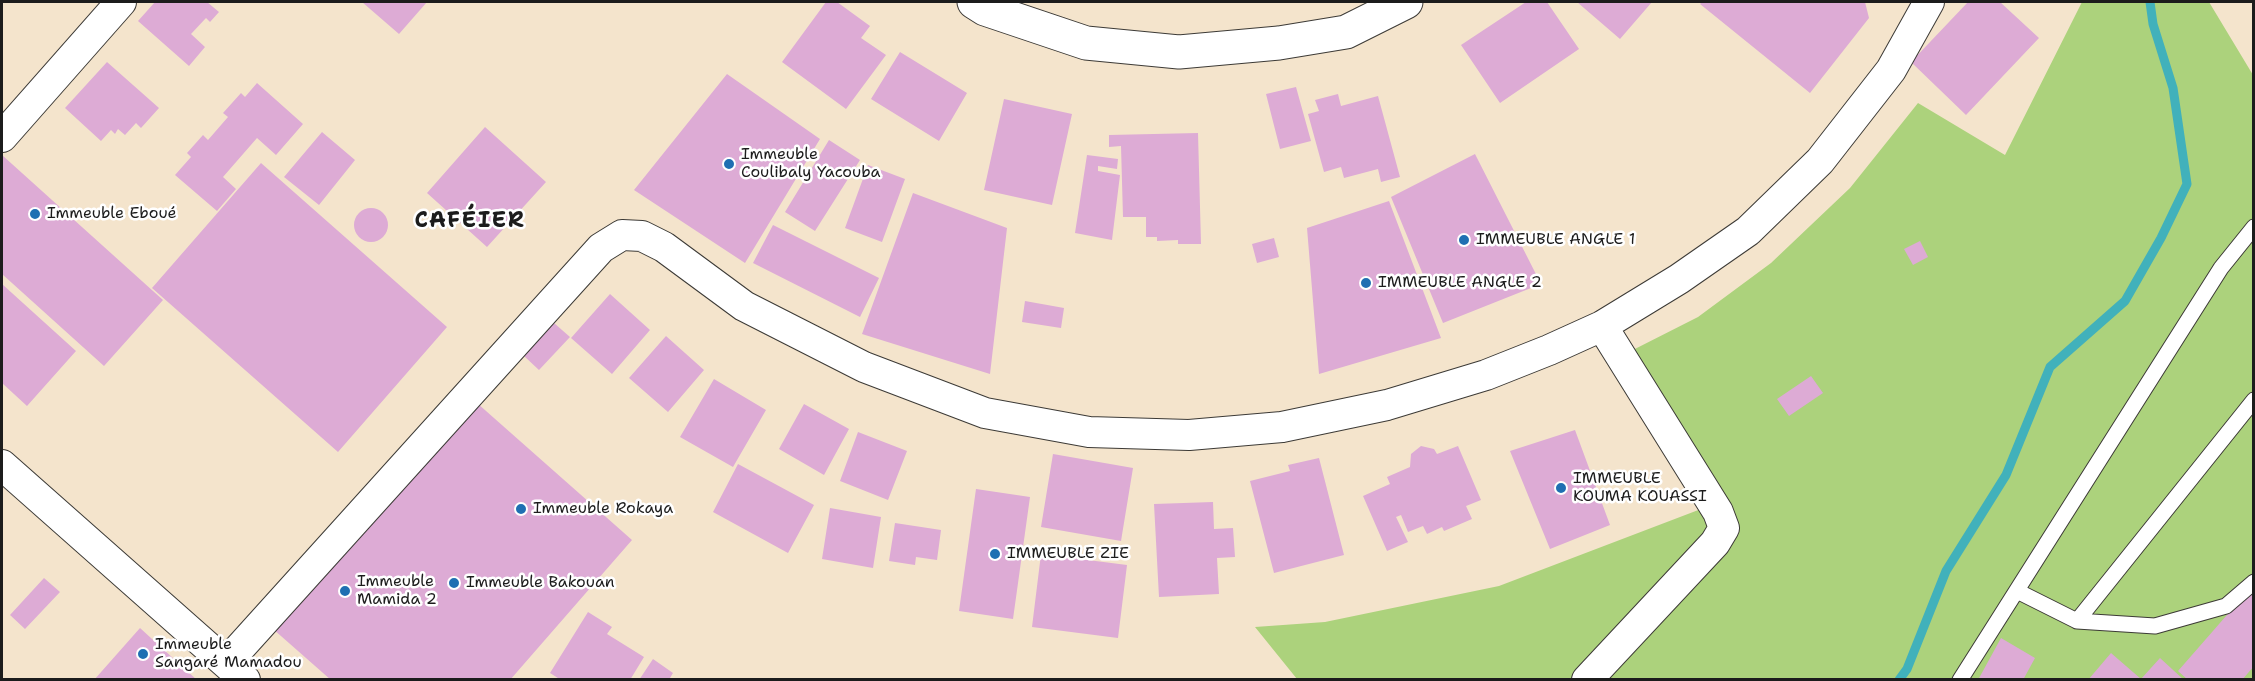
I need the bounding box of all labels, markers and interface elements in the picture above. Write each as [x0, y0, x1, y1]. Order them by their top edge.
place label: Immeuble Coulibaly Yacouba [741, 145, 881, 183]
marker: Immeuble Coulibaly Yacouba [722, 157, 736, 171]
place label: Immeuble Eboué [47, 204, 177, 224]
marker: Immeuble Eboué [28, 207, 42, 221]
district label: CAFÉIER [414, 208, 526, 234]
place label: IMMEUBLE ANGLE 1 [1476, 230, 1635, 250]
marker: IMMEUBLE ANGLE 1 [1457, 233, 1471, 247]
place label: IMMEUBLE ANGLE 2 [1378, 273, 1542, 293]
marker: IMMEUBLE ANGLE 2 [1359, 276, 1373, 290]
place label: IMMEUBLE KOUMA KOUASSI [1573, 469, 1707, 507]
marker: IMMEUBLE KOUMA KOUASSI [1554, 481, 1568, 495]
place label: Immeuble Rokaya [533, 499, 673, 519]
marker: Immeuble Rokaya [514, 502, 528, 516]
place label: IMMEUBLE ZIE [1007, 544, 1129, 564]
marker: IMMEUBLE ZIE [988, 547, 1002, 561]
place label: Immeuble Mamida 2 [357, 572, 437, 610]
place label: Immeuble Bakouan [466, 573, 615, 593]
marker: Immeuble Bakouan [447, 576, 461, 590]
marker: Immeuble Mamida 2 [338, 584, 352, 598]
place label: Immeuble Sangaré Mamadou [155, 635, 302, 673]
marker: Immeuble Sangaré Mamadou [136, 647, 150, 661]

